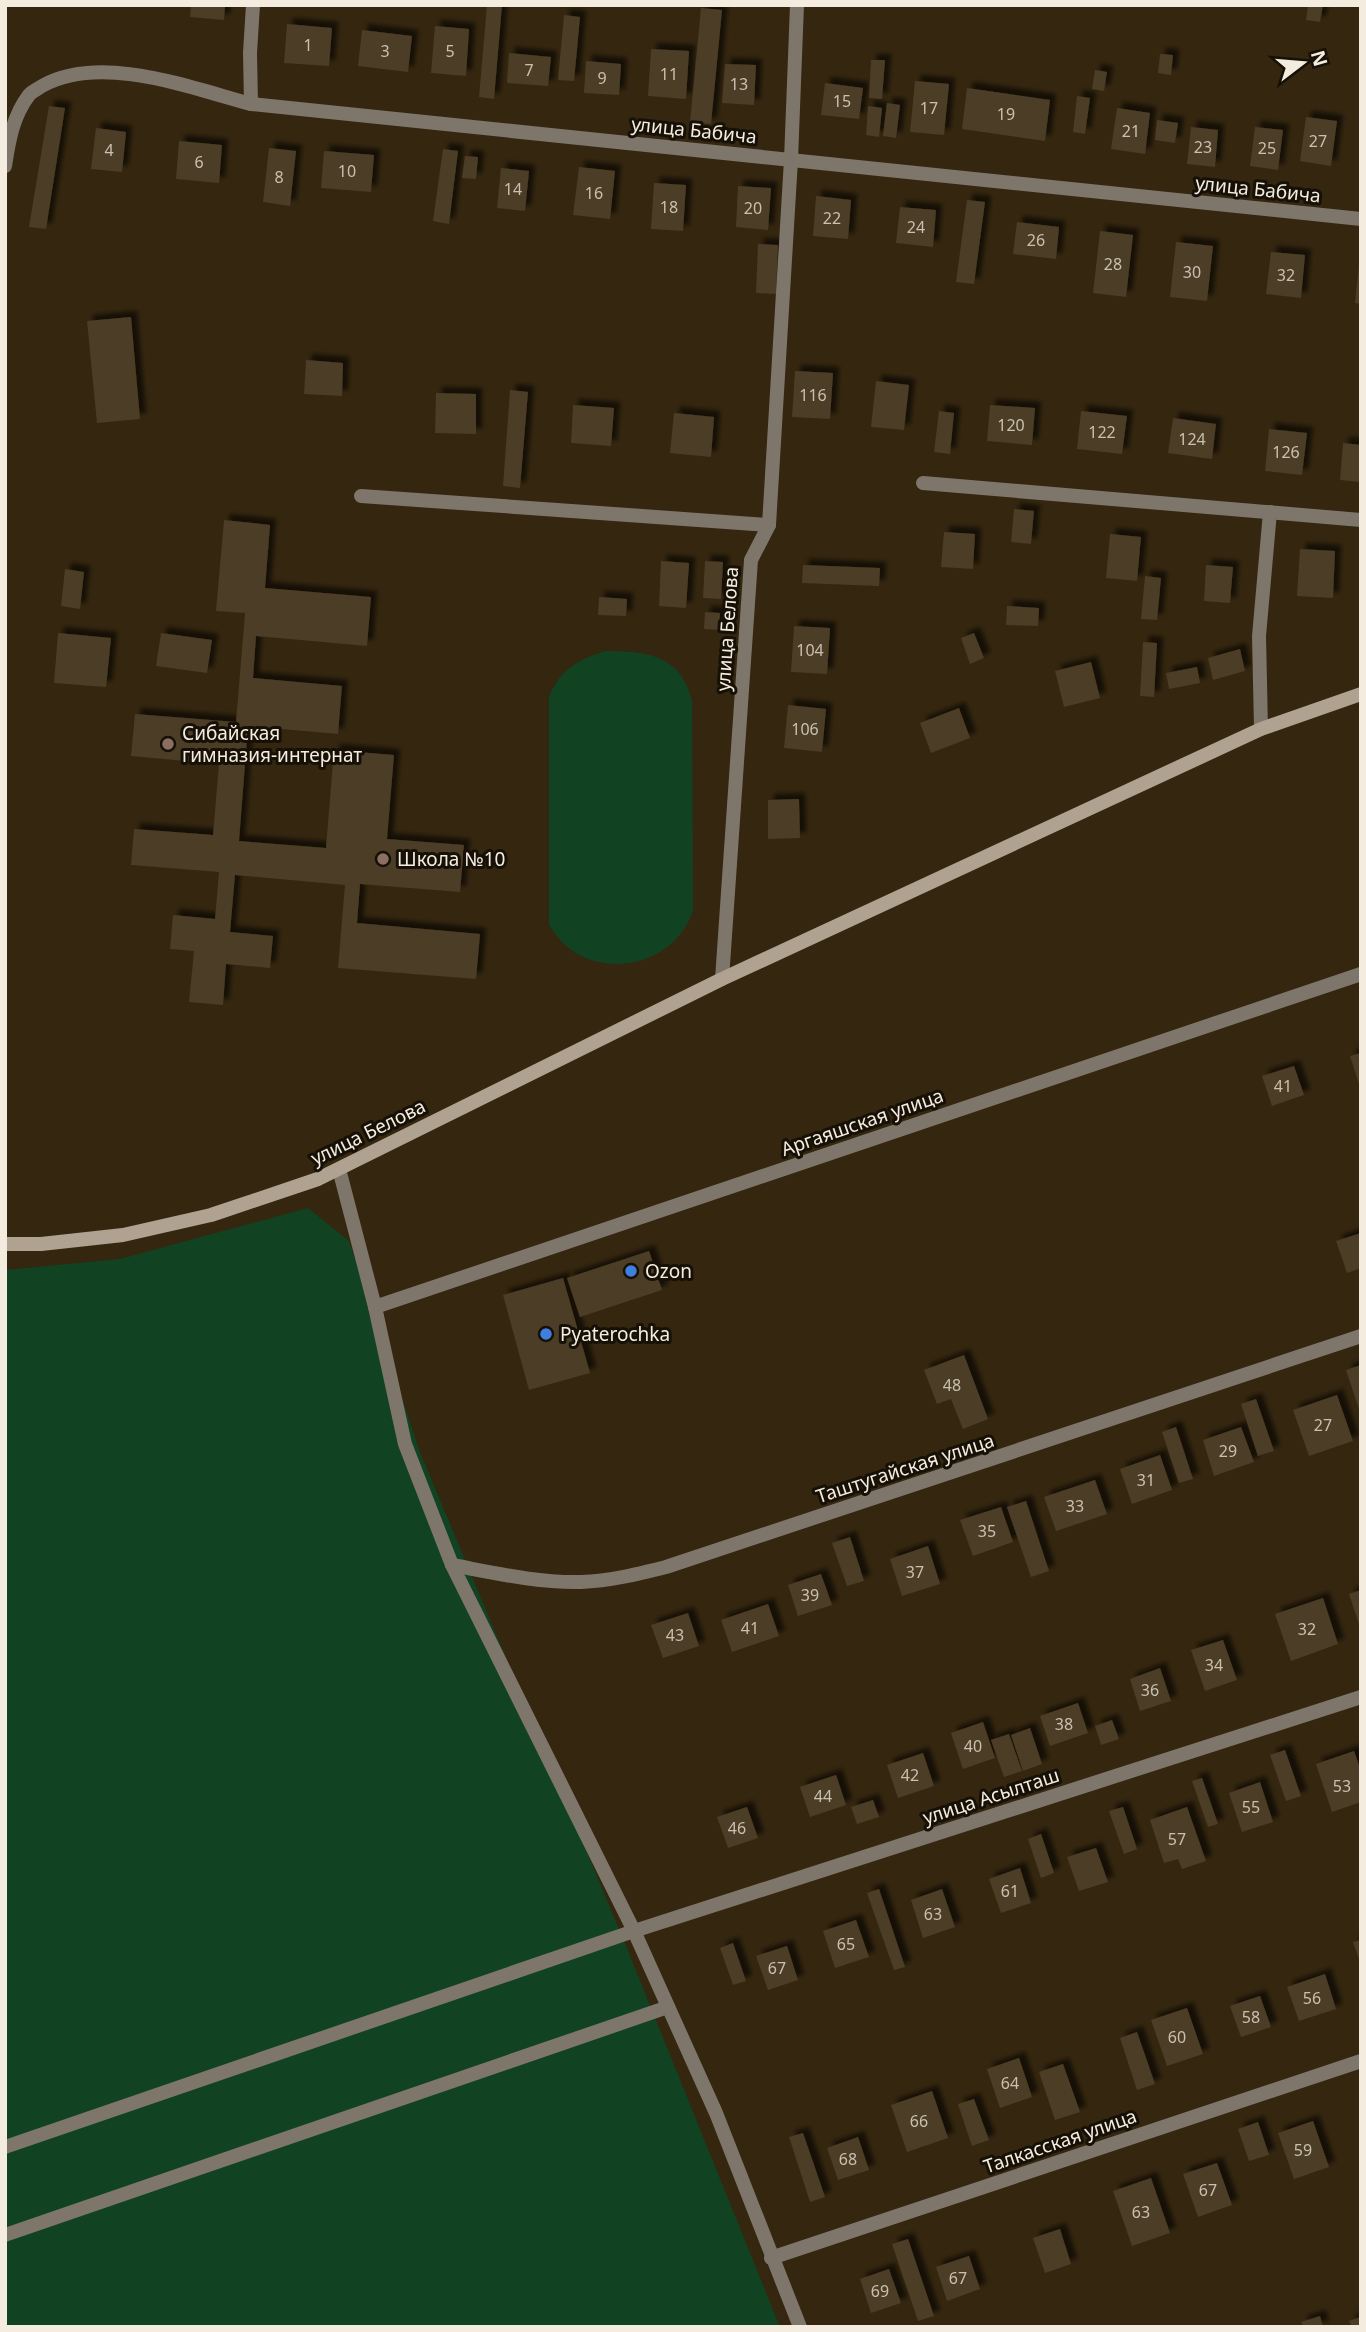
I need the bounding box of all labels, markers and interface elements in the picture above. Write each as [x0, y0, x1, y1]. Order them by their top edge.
north arrow [1268, 28, 1338, 98]
house number: 1 [303, 34, 313, 56]
house number: 3 [380, 40, 390, 62]
house number: 5 [445, 40, 455, 62]
text: N [1305, 47, 1334, 69]
house number: 7 [524, 59, 534, 81]
house number: 11 [660, 63, 678, 85]
house number: 9 [597, 67, 607, 89]
house number: 13 [730, 73, 748, 95]
house number: 15 [833, 90, 851, 112]
house number: 17 [920, 97, 938, 119]
house number: 19 [997, 103, 1015, 125]
street label: улица Бабича [630, 110, 758, 150]
house number: 21 [1122, 120, 1140, 142]
house number: 27 [1309, 130, 1327, 152]
house number: 23 [1194, 136, 1212, 158]
house number: 25 [1258, 137, 1276, 159]
house number: 4 [104, 139, 114, 161]
house number: 6 [194, 151, 204, 173]
house number: 10 [338, 160, 356, 182]
house number: 8 [274, 166, 284, 188]
street label: улица Бабича [1194, 169, 1322, 209]
house number: 14 [504, 178, 522, 200]
house number: 16 [585, 182, 603, 204]
house number: 18 [660, 196, 678, 218]
house number: 20 [744, 197, 762, 219]
house number: 22 [823, 207, 841, 229]
house number: 24 [907, 216, 925, 238]
house number: 26 [1027, 229, 1045, 251]
house number: 28 [1104, 253, 1122, 275]
house number: 30 [1183, 261, 1201, 283]
house number: 32 [1277, 264, 1295, 286]
house number: 116 [799, 384, 827, 406]
house number: 120 [997, 414, 1025, 436]
house number: 122 [1088, 421, 1116, 443]
house number: 124 [1178, 428, 1206, 450]
house number: 126 [1272, 441, 1300, 463]
street label: улица Белова [710, 566, 744, 692]
house number: 104 [796, 639, 824, 661]
house number: 106 [791, 718, 819, 740]
place label: Сибайская гимназия-интернат [182, 720, 362, 768]
marker: Сибайская гимназия-интернат [160, 736, 176, 752]
place label: Школа №10 [397, 846, 505, 872]
marker: Школа №10 [375, 851, 391, 867]
house number: 41 [1274, 1075, 1292, 1097]
street label: Аргаяшская улица [777, 1082, 947, 1162]
street label: улица Белова [306, 1093, 430, 1171]
place label: Ozon [645, 1258, 692, 1284]
marker: Ozon [623, 1263, 639, 1279]
place label: Pyaterochka [560, 1321, 670, 1347]
marker: Pyaterochka [538, 1326, 554, 1342]
house number: 48 [943, 1374, 961, 1396]
house number: 27 [1314, 1414, 1332, 1436]
street label: Таштугайская улица [813, 1427, 997, 1509]
house number: 29 [1219, 1440, 1237, 1462]
house number: 31 [1137, 1469, 1155, 1491]
house number: 33 [1066, 1495, 1084, 1517]
house number: 35 [978, 1520, 996, 1542]
house number: 37 [906, 1561, 924, 1583]
house number: 39 [801, 1584, 819, 1606]
house number: 41 [741, 1617, 759, 1639]
house number: 32 [1298, 1618, 1316, 1640]
house number: 43 [666, 1624, 684, 1646]
house number: 34 [1205, 1654, 1223, 1676]
house number: 36 [1141, 1679, 1159, 1701]
house number: 38 [1055, 1713, 1073, 1735]
house number: 40 [964, 1735, 982, 1757]
street label: улица Асылташ [919, 1762, 1063, 1830]
house number: 42 [901, 1764, 919, 1786]
house number: 53 [1333, 1775, 1351, 1797]
house number: 44 [814, 1785, 832, 1807]
house number: 55 [1242, 1796, 1260, 1818]
house number: 46 [728, 1817, 746, 1839]
house number: 57 [1168, 1828, 1186, 1850]
house number: 61 [1001, 1880, 1019, 1902]
house number: 63 [924, 1903, 942, 1925]
house number: 65 [837, 1933, 855, 1955]
house number: 67 [768, 1957, 786, 1979]
house number: 56 [1303, 1987, 1321, 2009]
house number: 58 [1242, 2006, 1260, 2028]
house number: 60 [1168, 2026, 1186, 2048]
house number: 64 [1001, 2072, 1019, 2094]
street label: Талкасская улица [980, 2103, 1140, 2179]
house number: 66 [910, 2110, 928, 2132]
house number: 59 [1294, 2139, 1312, 2161]
house number: 68 [839, 2148, 857, 2170]
house number: 67 [1199, 2179, 1217, 2201]
house number: 63 [1132, 2201, 1150, 2223]
house number: 67 [949, 2267, 967, 2289]
house number: 69 [871, 2280, 889, 2302]

